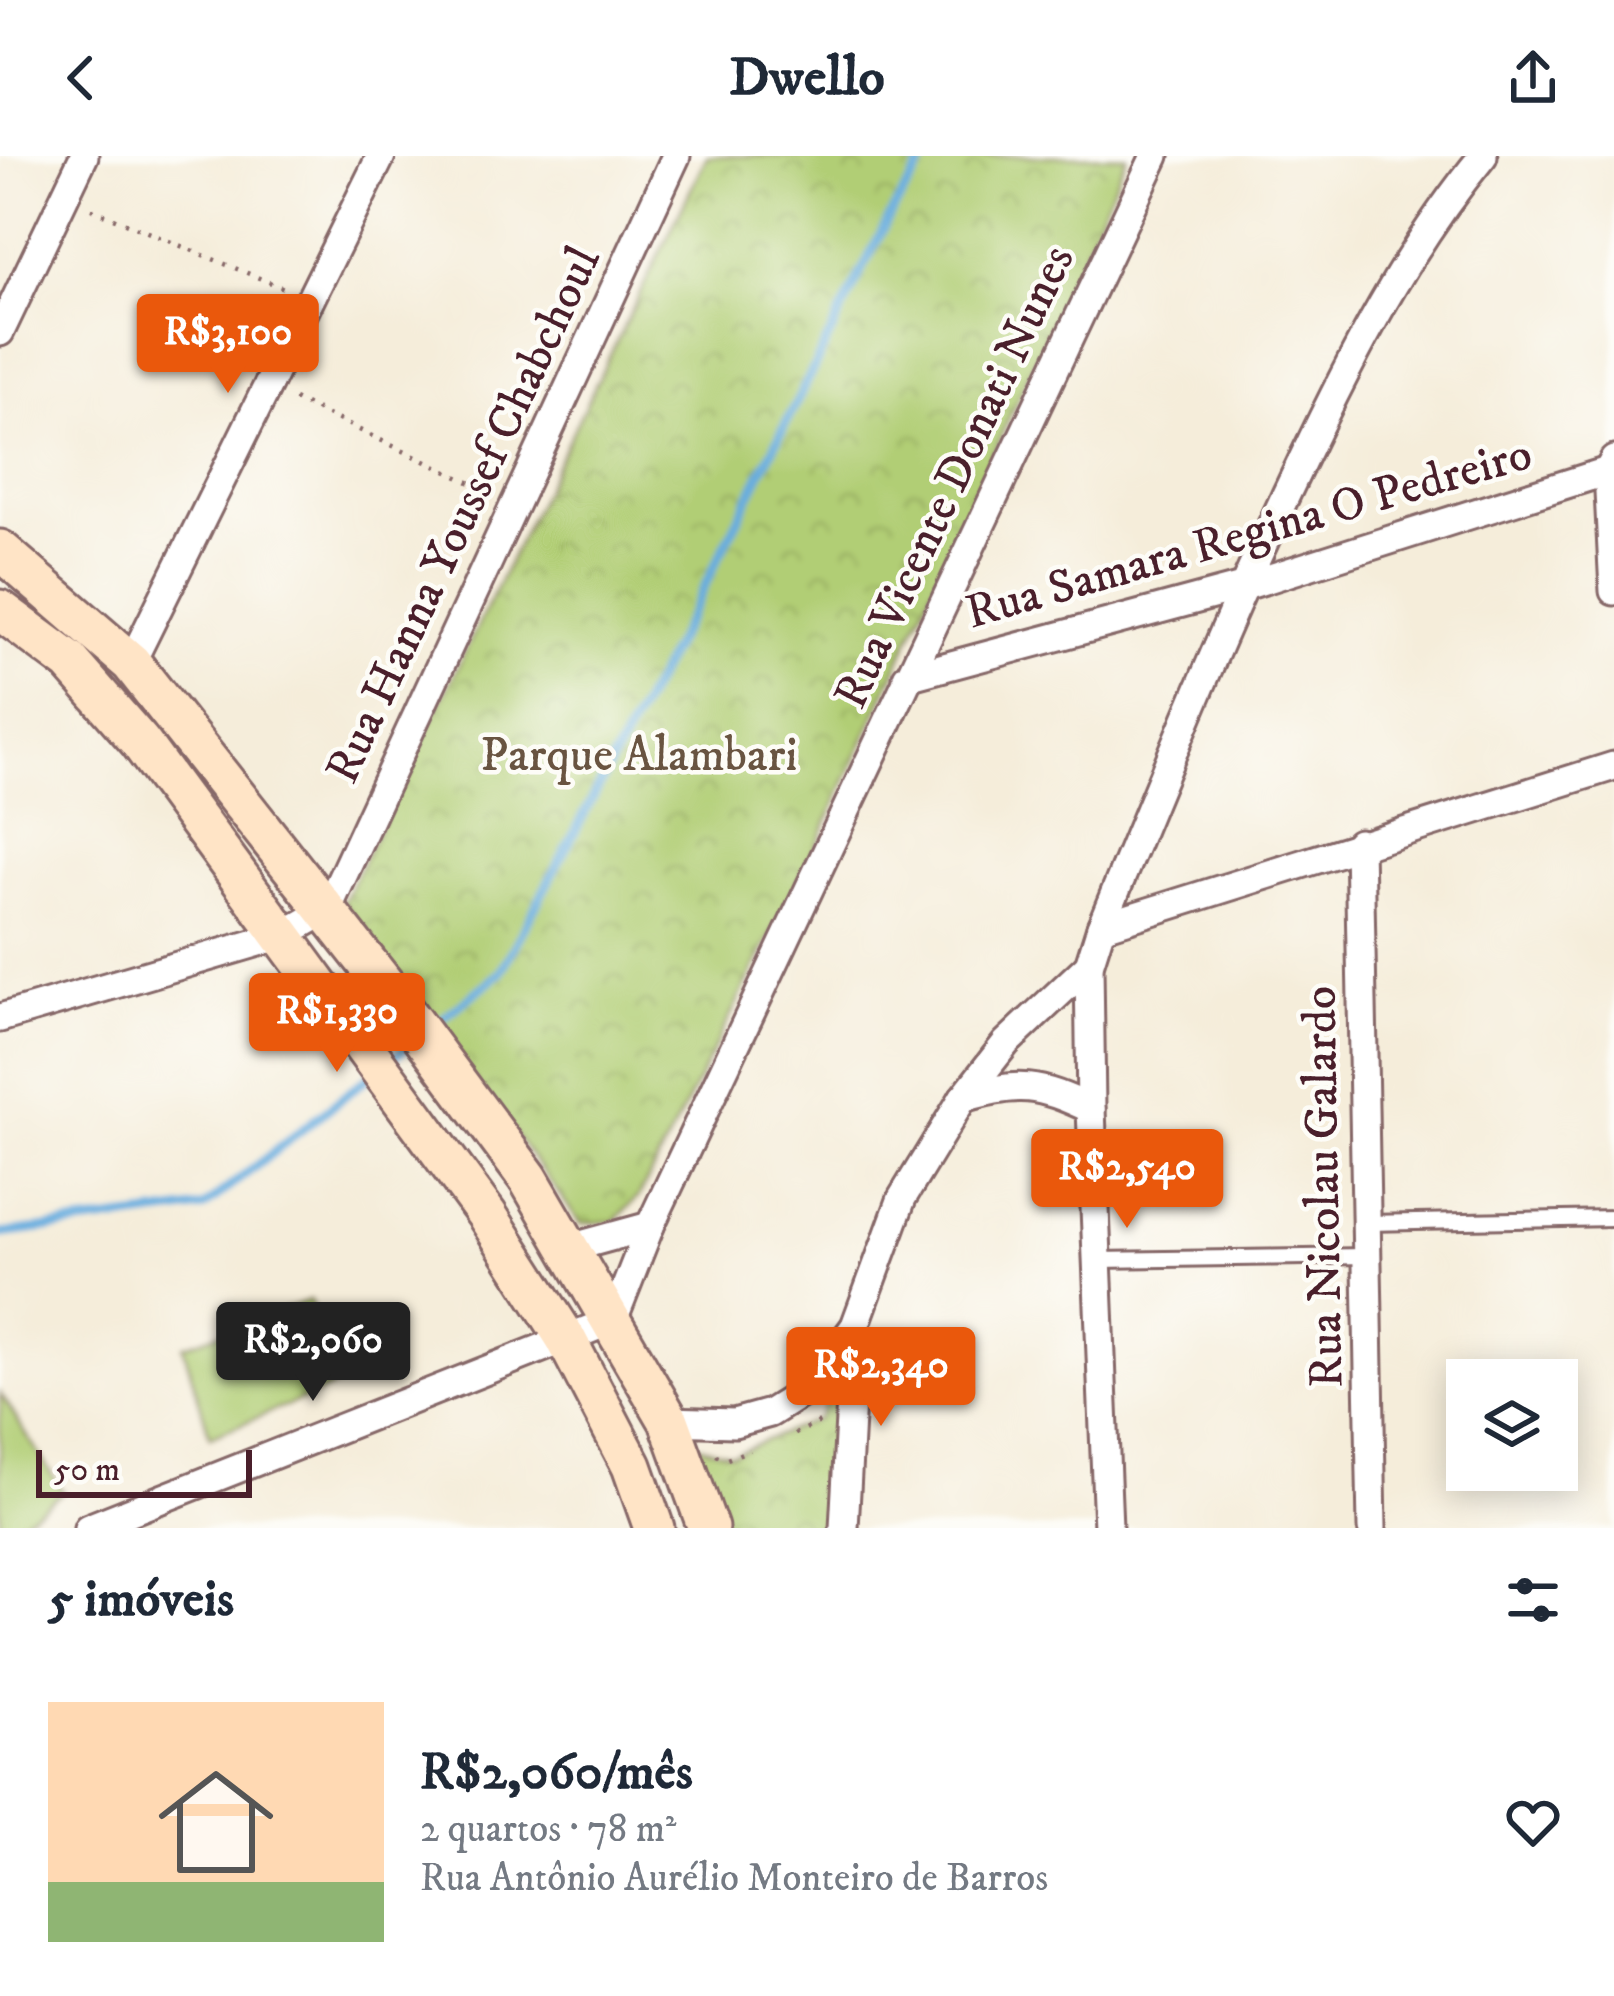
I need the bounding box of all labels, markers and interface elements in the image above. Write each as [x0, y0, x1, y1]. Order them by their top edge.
icon: back [48, 45, 114, 111]
text: Dwello [729, 45, 885, 112]
icon: share [1500, 45, 1566, 111]
street label: Rua Vicente Donati Nunes [821, 236, 1088, 718]
street label: Rua Hanna Youssef Chabchoul [313, 237, 615, 793]
pin: R$3,100 [117, 294, 339, 396]
text: R$3,100 [164, 308, 292, 357]
street label: Rua Samara Regina O Pedreiro [959, 424, 1539, 643]
park label: Parque Alambari [480, 726, 798, 786]
pin: R$1,330 [226, 973, 448, 1075]
street label: Rua Nicolau Galardo [1290, 985, 1358, 1389]
text: R$1,330 [276, 987, 398, 1036]
pin: R$2,540 [1016, 1129, 1238, 1231]
text: R$2,540 [1058, 1143, 1196, 1192]
pin: R$2,060 [202, 1302, 424, 1404]
text: R$2,060 [243, 1316, 383, 1365]
pin: R$2,340 [770, 1327, 992, 1429]
text: R$2,340 [813, 1341, 949, 1390]
map controls [1446, 1359, 1578, 1491]
button: layers [1446, 1359, 1578, 1491]
scale bar [36, 1444, 252, 1497]
text: 50 m [54, 1450, 120, 1491]
icon: filters [1500, 1567, 1566, 1633]
text: 5 imóveis [48, 1568, 234, 1632]
text: R$2,060/mês [420, 1741, 693, 1805]
icon: home [144, 1750, 288, 1894]
icon: heart [1500, 1789, 1566, 1855]
text: 2 quartos · 78 m² [420, 1805, 677, 1854]
text: Rua Antônio Aurélio Monteiro de Barros [420, 1854, 1048, 1903]

